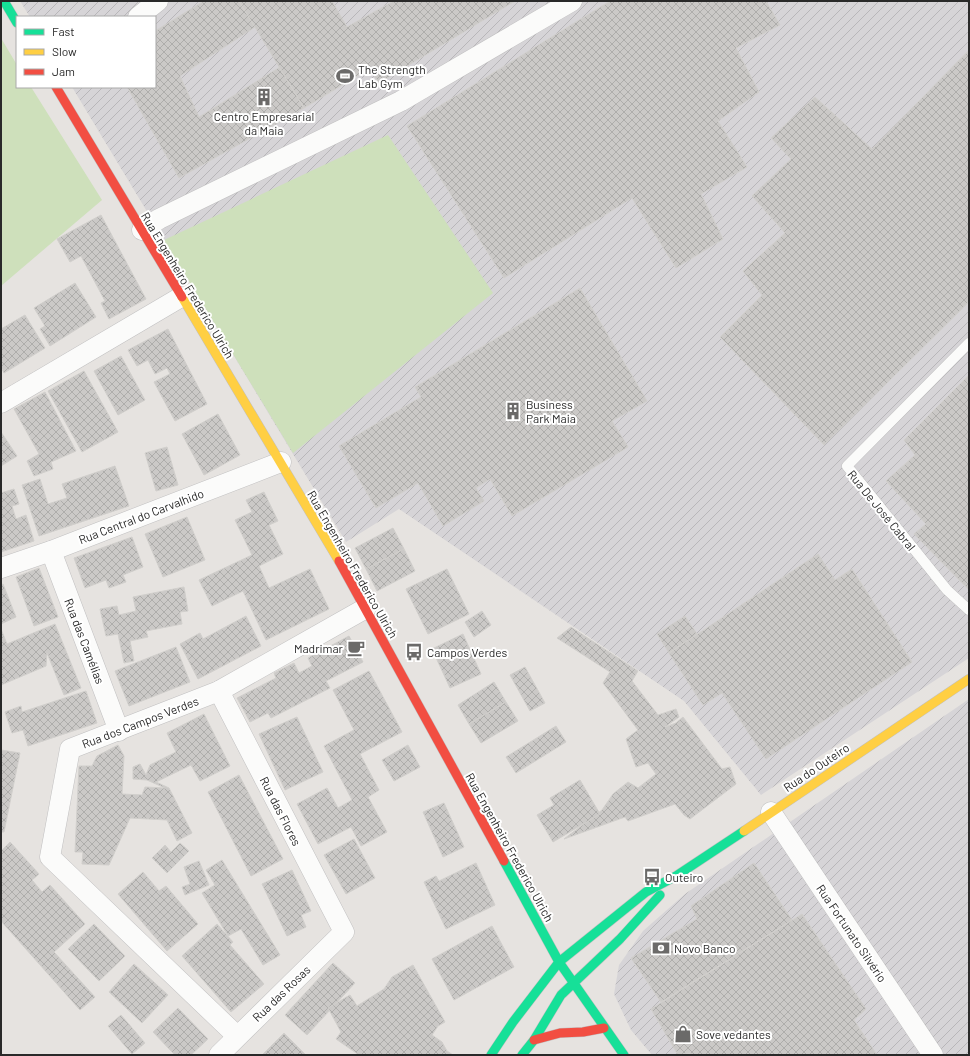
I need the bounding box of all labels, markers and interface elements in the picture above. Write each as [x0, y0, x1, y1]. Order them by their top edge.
legend [16, 16, 156, 88]
text: Fast [52, 24, 75, 38]
text: Slow [52, 44, 77, 58]
place label: The Strength Lab Gym [358, 62, 426, 90]
text: Jam [52, 64, 75, 78]
sports icon: The Strength Lab Gym [335, 66, 355, 86]
building icon: Centro Empresarial da Maia [254, 87, 274, 107]
place label: Centro Empresarial da Maia [214, 109, 314, 137]
street label: Rua Engenheiro Frederico Ulrich [139, 209, 237, 361]
place label: Business Park Maia [526, 397, 576, 425]
building icon: Business Park Maia [503, 401, 523, 421]
street label: Rua De José Cabral [845, 467, 919, 553]
street label: Rua Central do Carvalhido [76, 486, 206, 546]
street label: Rua Engenheiro Frederico Ulrich [305, 488, 401, 640]
street label: Rua das Camélias [62, 596, 108, 686]
cafe icon: Madrimar [346, 638, 366, 658]
place label: Madrimar [294, 641, 344, 655]
bus stop icon: Campos Verdes [404, 642, 424, 662]
place label: Campos Verdes [427, 645, 508, 659]
street label: Rua dos Campos Verdes [80, 693, 201, 751]
street label: Rua do Outeiro [780, 740, 852, 794]
street label: Rua Engenheiro Frederico Ulrich [463, 770, 557, 924]
street label: Rua das Flores [258, 774, 305, 848]
bus stop icon: Outeiro [642, 867, 662, 887]
place label: Outeiro [665, 870, 703, 884]
street label: Rua Fortunato Silvério [814, 881, 890, 985]
bank icon: Novo Banco [651, 938, 671, 958]
place label: Novo Banco [674, 941, 736, 955]
street label: Rua das Rosas [249, 962, 313, 1024]
shop icon: Sove vedantes [673, 1024, 693, 1044]
place label: Sove vedantes [696, 1027, 771, 1041]

